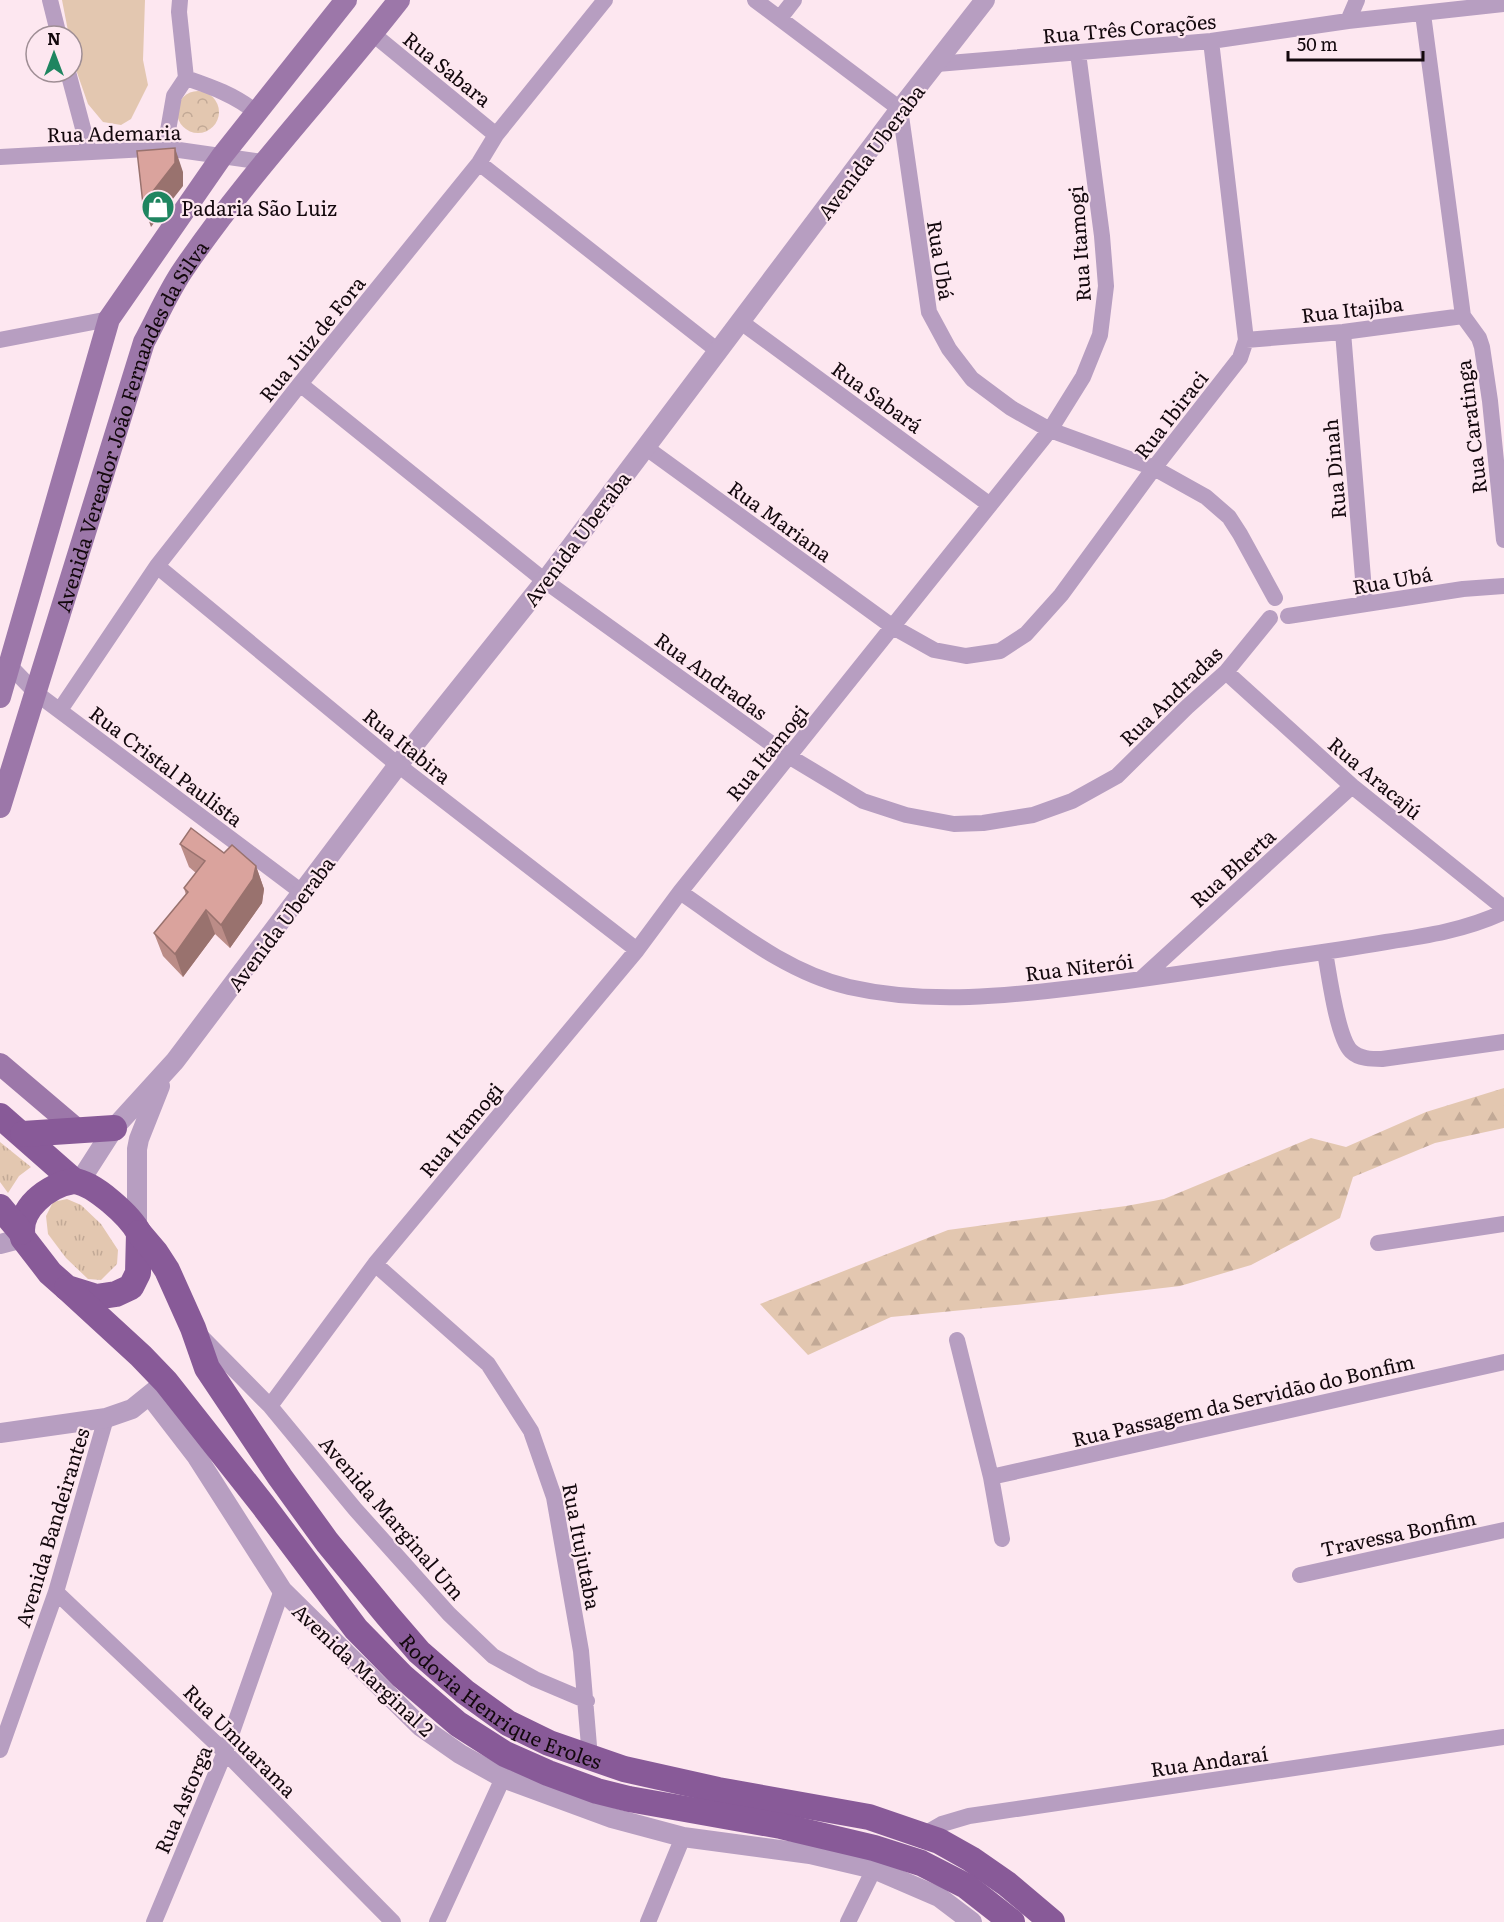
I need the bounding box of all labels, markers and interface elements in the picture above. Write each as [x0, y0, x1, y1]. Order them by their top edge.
street label: Rua Três Corações [1041, 4, 1217, 50]
street label: Rua Sabara [397, 23, 499, 113]
north arrow [24, 24, 84, 84]
scale bar [1288, 24, 1423, 62]
text: N [47, 26, 61, 50]
text: 50 m [1297, 30, 1338, 57]
street label: Avenida Uberaba [809, 77, 931, 225]
street label: Rua Ademaria [46, 116, 182, 148]
street label: Rua Itamogi [1059, 185, 1097, 303]
shop icon: Padaria São Luiz [140, 189, 176, 225]
place label: Padaria São Luiz [181, 192, 337, 222]
street label: Rua Ubá [921, 218, 963, 302]
street label: Avenida Vereador João Fernandes da Silva [46, 233, 215, 615]
street label: Rua Juiz de Fora [251, 268, 371, 407]
street label: Rua Itajiba [1299, 287, 1405, 329]
street label: Rua Sabará [826, 353, 930, 439]
street label: Rua Caratinga [1447, 358, 1493, 496]
street label: Rua Ibiraci [1126, 363, 1214, 465]
street label: Rua Dinah [1314, 418, 1352, 520]
street label: Avenida Uberaba [515, 464, 637, 612]
street label: Rua Mariana [723, 472, 839, 568]
street label: Rua Ubá [1350, 557, 1434, 601]
street label: Rua Andradas [650, 624, 774, 726]
street label: Rua Andradas [1112, 638, 1228, 752]
street label: Rua Cristal Paulista [84, 697, 250, 833]
street label: Rua Itamogi [718, 697, 814, 807]
street label: Rua Itabira [357, 700, 459, 790]
street label: Rua Aracajú [1322, 729, 1430, 826]
street label: Rua Bherta [1183, 820, 1281, 914]
street label: Avenida Uberaba [219, 849, 341, 997]
street label: Rua Niterói [1023, 944, 1135, 988]
street label: Rua Itamogi [411, 1075, 509, 1183]
street label: Rua Passagem da Servidão do Bonfim [1069, 1345, 1417, 1453]
street label: Avenida Bandeirantes [6, 1424, 96, 1630]
street label: Avenida Marginal Um [313, 1428, 473, 1606]
street label: Rua Itujutaba [556, 1480, 610, 1612]
street label: Travessa Bonfim [1318, 1501, 1478, 1563]
street label: Avenida Marginal 2 [287, 1595, 441, 1743]
street label: Rodovia Henrique Eroles [394, 1626, 606, 1775]
street label: Rua Umuarama [178, 1677, 305, 1804]
street label: Rua Andaraí [1148, 1737, 1270, 1783]
street label: Rua Astorga [146, 1740, 218, 1858]

